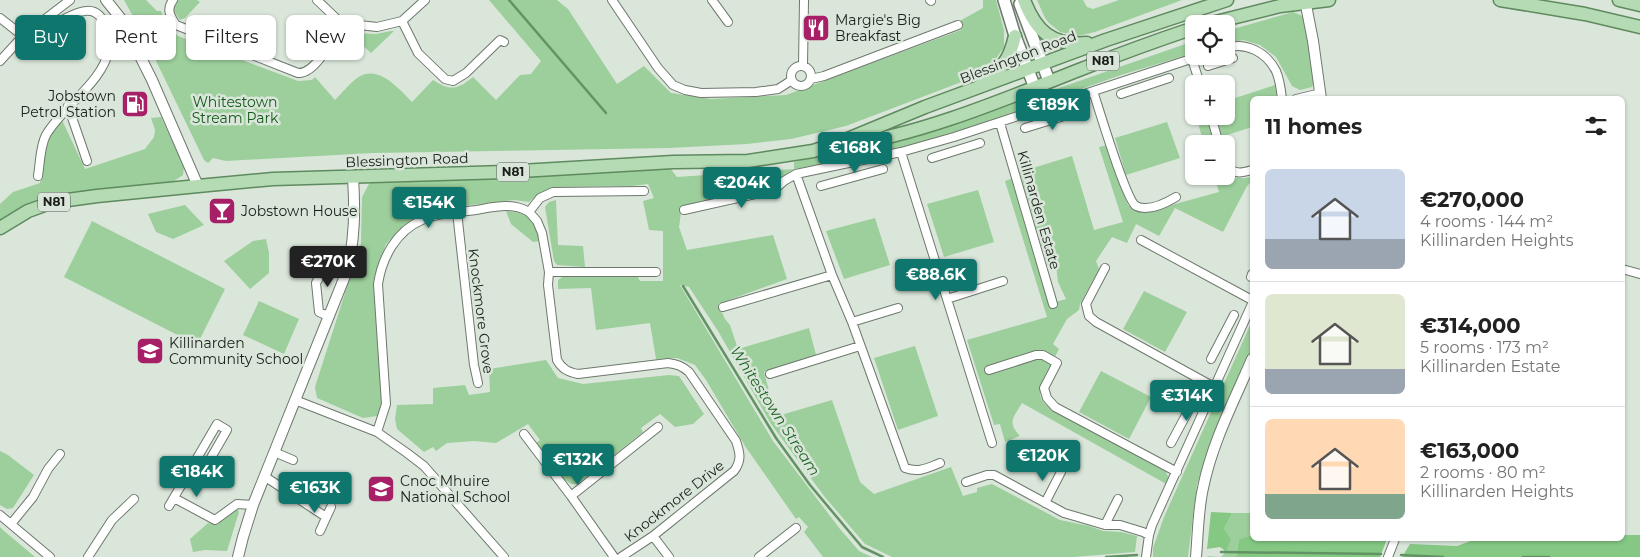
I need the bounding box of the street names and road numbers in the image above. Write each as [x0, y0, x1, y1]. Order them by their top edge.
street label: Blessington Road [957, 27, 1079, 87]
road number: N81 [1087, 51, 1119, 70]
street label: Killinarden Estate [1013, 148, 1065, 272]
street label: Blessington Road [345, 149, 469, 171]
road number: N81 [497, 162, 529, 182]
road number: N81 [38, 192, 70, 212]
street label: Knockmore Grove [464, 247, 498, 375]
street label: Knockmore Drive [620, 456, 728, 546]

